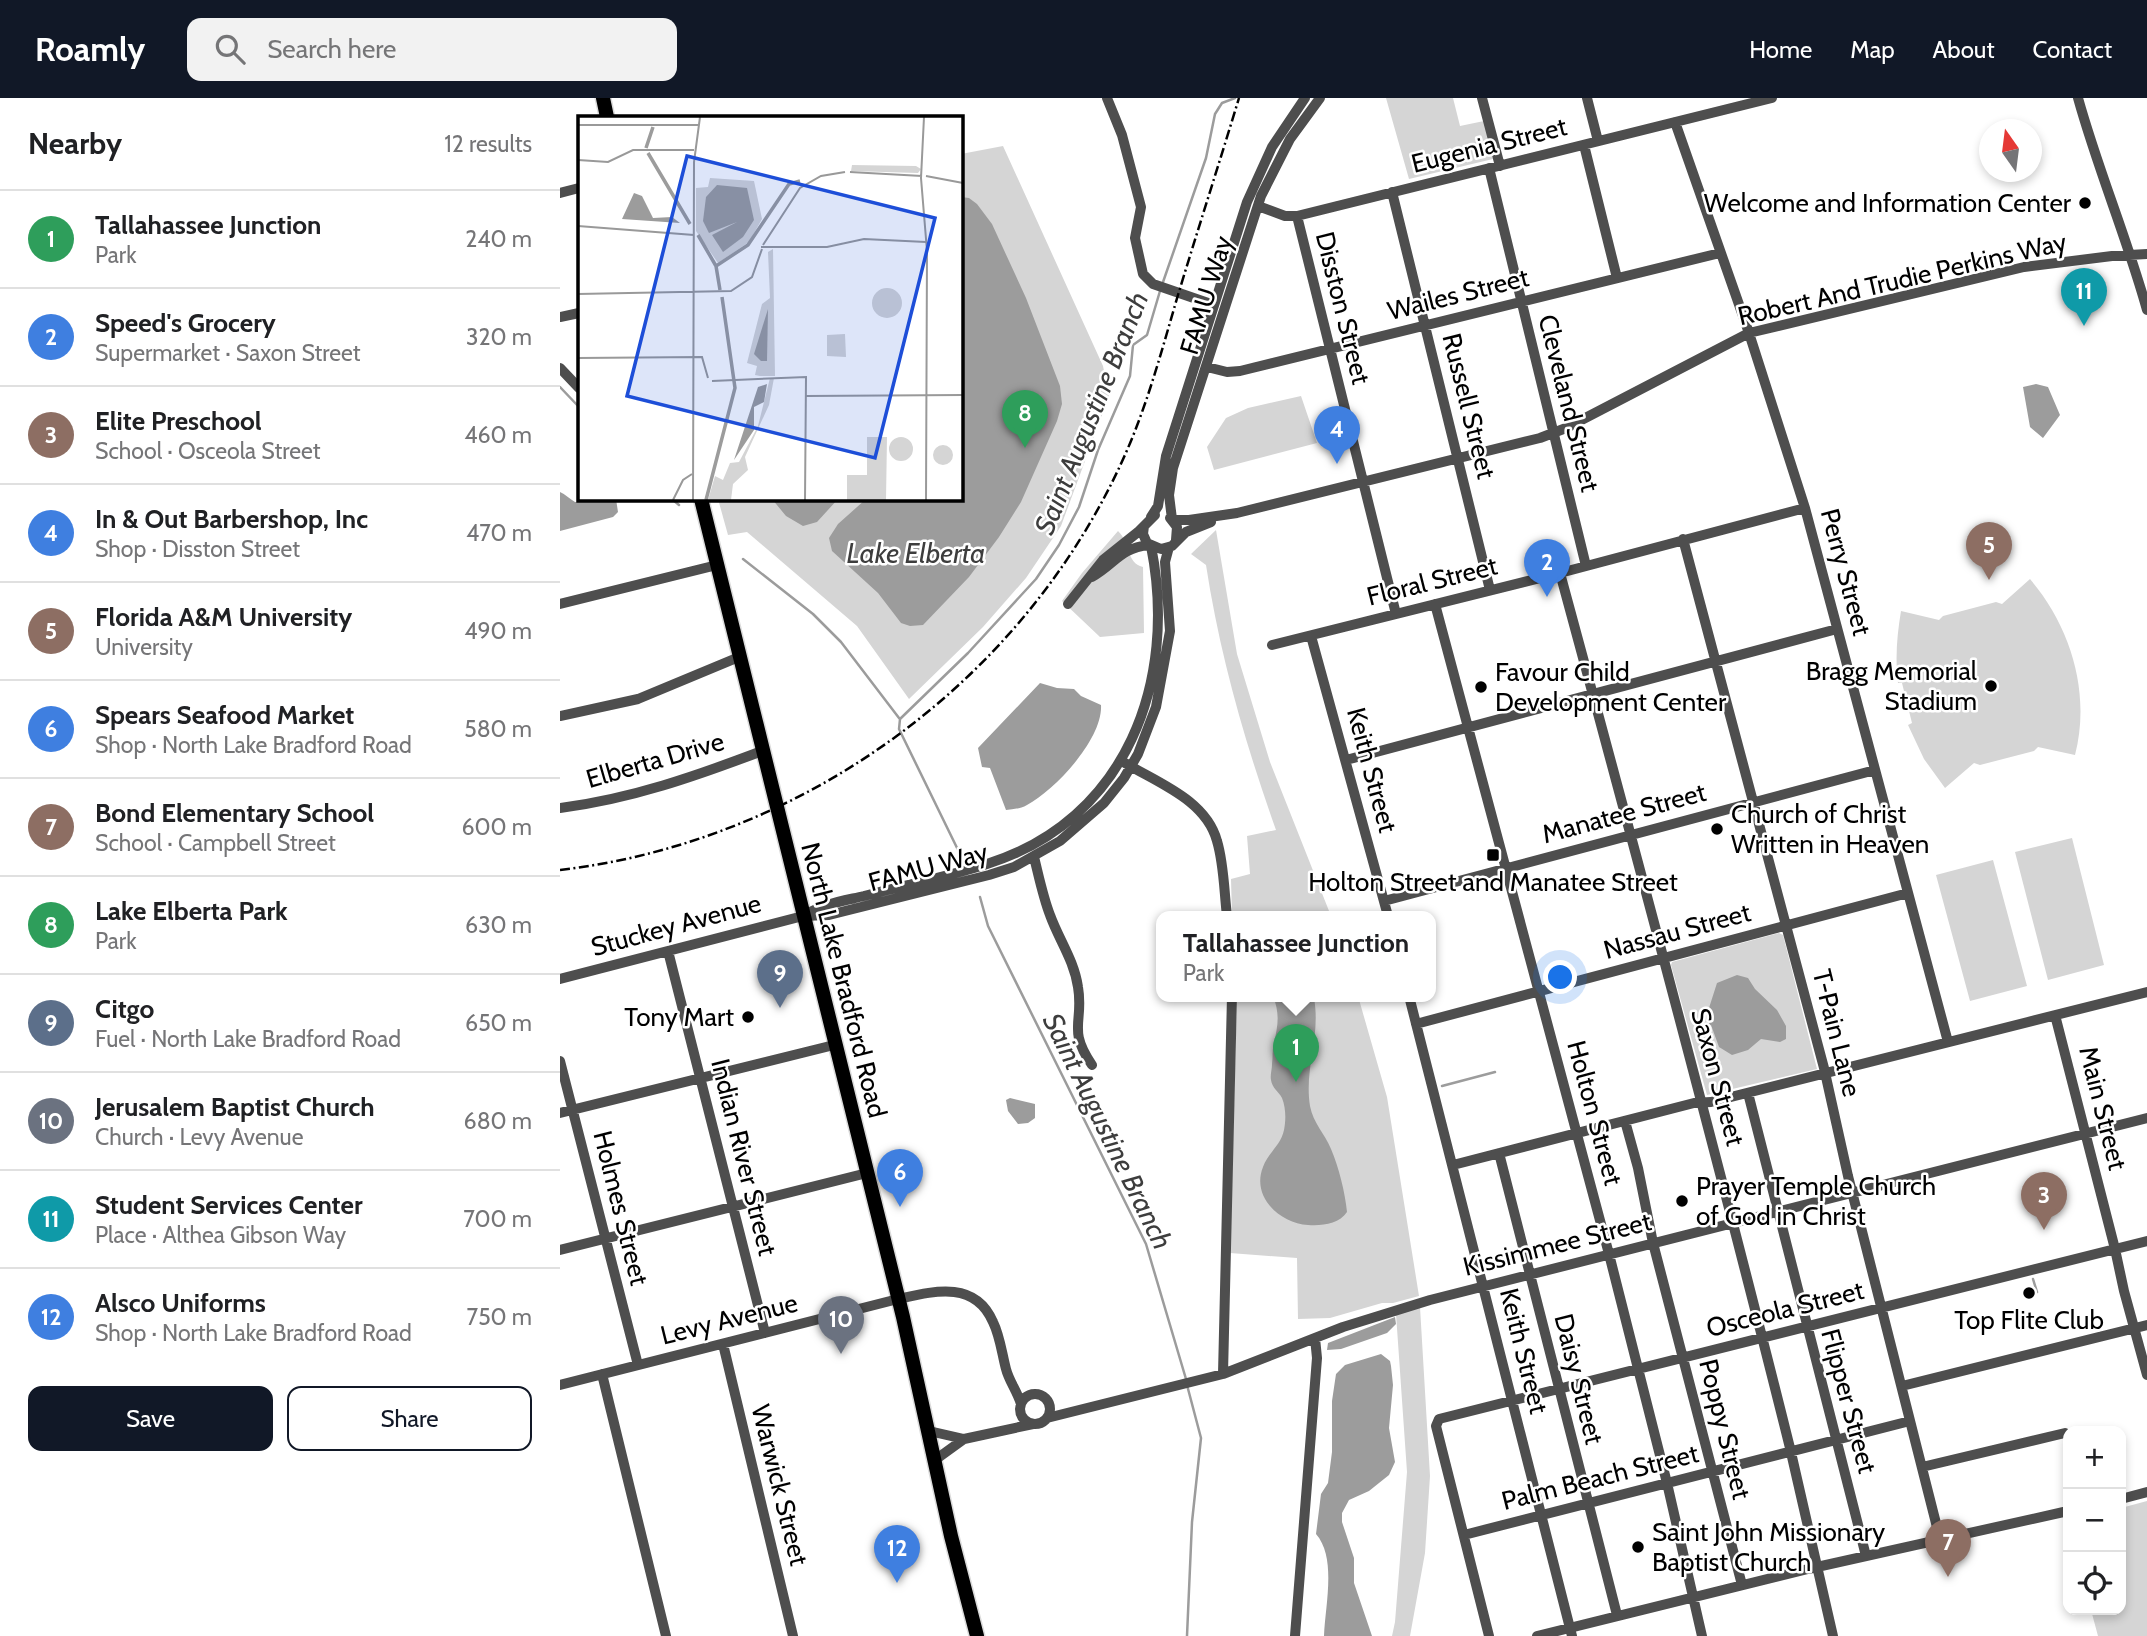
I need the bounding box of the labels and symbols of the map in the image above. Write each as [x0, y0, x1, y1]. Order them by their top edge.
street label: Eugenia Street [1408, 110, 1570, 180]
inset map [578, 116, 962, 500]
north arrow [1979, 119, 2042, 182]
place label: Welcome and Information Center [1704, 187, 2072, 219]
marker: Welcome and Information Center [2077, 195, 2093, 211]
street label: Robert And Trudie Perkins Way [1735, 226, 2069, 332]
street label: Disston Street [1309, 228, 1377, 388]
street label: FAMU Way [1173, 232, 1239, 358]
street label: Wailes Street [1384, 261, 1532, 327]
pin: 11 [2061, 268, 2107, 326]
water label: Saint Augustine Branch [1027, 287, 1155, 539]
street label: Cleveland Street [1532, 311, 1607, 495]
street label: Russell Street [1435, 330, 1503, 482]
pin: 8 [1002, 390, 1048, 448]
pin: 4 [1314, 406, 1360, 464]
street label: Perry Street [1814, 505, 1878, 639]
pin: 5 [1966, 522, 2012, 580]
water label: Lake Elberta [847, 536, 985, 570]
pin: 2 [1524, 539, 1570, 597]
street label: Floral Street [1363, 549, 1501, 613]
place label: Bragg Memorial Stadium [1806, 655, 1977, 717]
place label: Favour Child Development Center [1495, 656, 1727, 718]
marker: Bragg Memorial Stadium [1983, 678, 1999, 694]
marker: Favour Child Development Center [1473, 679, 1489, 695]
street label: Keith Street [1340, 704, 1404, 836]
street label: Elberta Drive [582, 725, 728, 795]
street label: Manatee Street [1539, 776, 1710, 850]
place label: Church of Christ Written in Heaven [1731, 798, 1929, 860]
marker: Church of Christ Written in Heaven [1709, 821, 1725, 837]
street label: FAMU Way [865, 836, 991, 898]
street label: North Lake Bradford Road [794, 839, 894, 1121]
marker: Holton Street and Manatee Street [1485, 847, 1501, 863]
place label: Holton Street and Manatee Street [1308, 866, 1678, 898]
street label: Stuckey Avenue [587, 887, 765, 963]
street label: Nassau Street [1600, 896, 1754, 966]
pin: 9 [757, 950, 803, 1008]
your location [1543, 960, 1577, 994]
street label: T-Pain Lane [1806, 966, 1868, 1100]
place label: Tony Mart [624, 1001, 734, 1033]
street label: Saxon Street [1684, 1005, 1752, 1149]
water label: Saint Augustine Branch [1036, 1007, 1180, 1255]
marker: Tony Mart [740, 1009, 756, 1025]
pin: 1 [1273, 1024, 1319, 1082]
street label: Holton Street [1560, 1037, 1630, 1189]
street label: Main Street [2072, 1043, 2134, 1173]
street label: Indian River Street [704, 1055, 784, 1259]
street label: Holmes Street [586, 1127, 656, 1289]
pin: 6 [877, 1149, 923, 1207]
place label: Prayer Temple Church of God in Christ [1696, 1170, 1936, 1232]
pin: 3 [2021, 1172, 2067, 1230]
marker: Prayer Temple Church of God in Christ [1674, 1193, 1690, 1209]
street label: Kissimmee Street [1460, 1205, 1655, 1283]
street label: Osceola Street [1703, 1274, 1867, 1344]
street label: Keith Street [1493, 1285, 1555, 1417]
marker: Top Flite Club [2021, 1285, 2037, 1301]
street label: Levy Avenue [657, 1287, 801, 1351]
pin: 10 [818, 1296, 864, 1354]
place label: Top Flite Club [1954, 1304, 2104, 1336]
street label: Daisy Street [1547, 1310, 1611, 1448]
street label: Flipper Street [1814, 1325, 1884, 1477]
street label: Poppy Street [1692, 1356, 1758, 1503]
street label: Warwick Street [745, 1401, 816, 1569]
street label: Palm Beach Street [1498, 1437, 1702, 1517]
place label: Saint John Missionary Baptist Church [1652, 1516, 1885, 1578]
pin: 7 [1925, 1519, 1971, 1577]
pin: 12 [874, 1525, 920, 1583]
marker: Saint John Missionary Baptist Church [1630, 1539, 1646, 1555]

